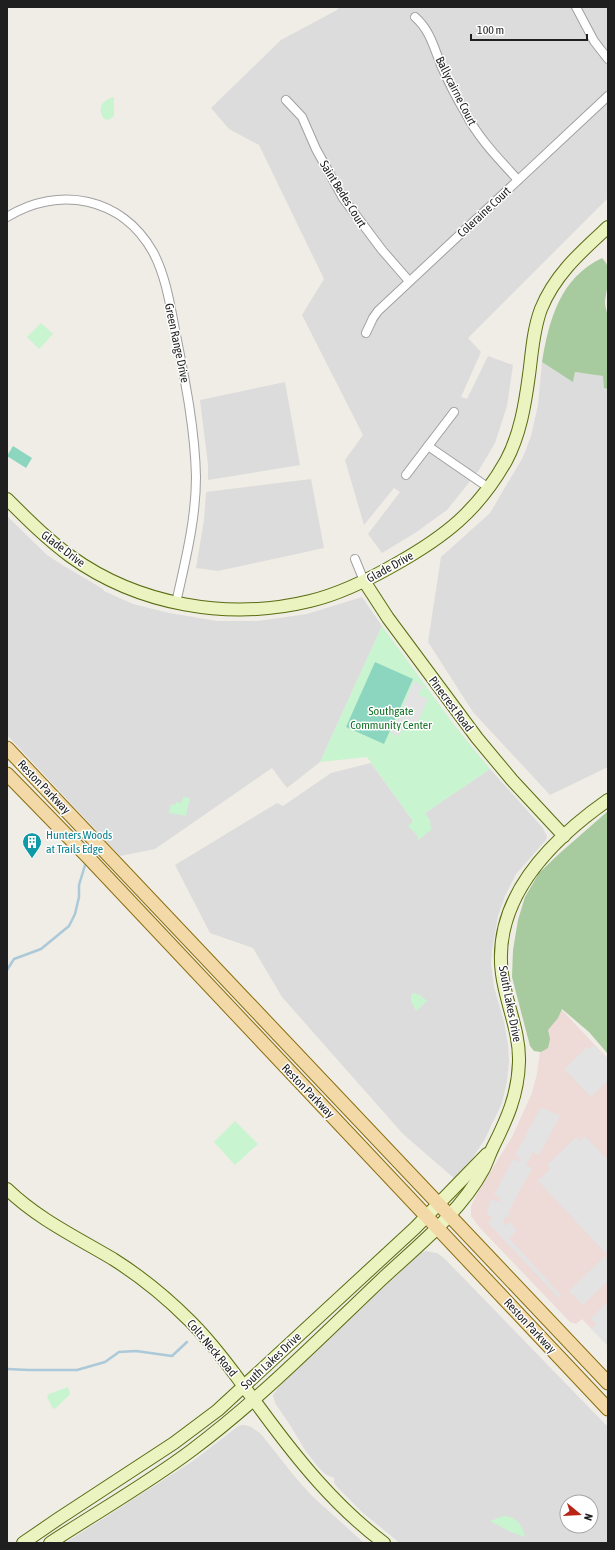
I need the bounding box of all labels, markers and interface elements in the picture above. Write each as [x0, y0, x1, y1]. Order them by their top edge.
scale bar [471, 16, 587, 42]
text: 100 m [477, 23, 504, 37]
street label: Ballycairne Court [433, 54, 480, 128]
street label: Saint Bedes Court [317, 158, 369, 230]
street label: Coleraine Court [454, 183, 514, 240]
street label: Green Range Drive [162, 302, 192, 384]
street label: Glade Drive [38, 528, 88, 570]
street label: Glade Drive [364, 548, 416, 586]
street label: Pinecrest Road [426, 674, 476, 734]
park label: Southgate Community Center [350, 704, 432, 732]
street label: Reston Parkway [15, 757, 73, 817]
place label: Hunters Woods at Trails Edge [46, 828, 112, 856]
building icon: Hunters Woods at Trails Edge [21, 831, 43, 859]
street label: South Lakes Drive [496, 965, 524, 1043]
street label: Reston Parkway [279, 1061, 337, 1121]
street label: Reston Parkway [501, 1296, 559, 1356]
street label: Colts Neck Road [184, 1317, 240, 1379]
street label: South Lakes Drive [238, 1330, 304, 1392]
north arrow [559, 1494, 599, 1534]
text: N [582, 1512, 595, 1522]

